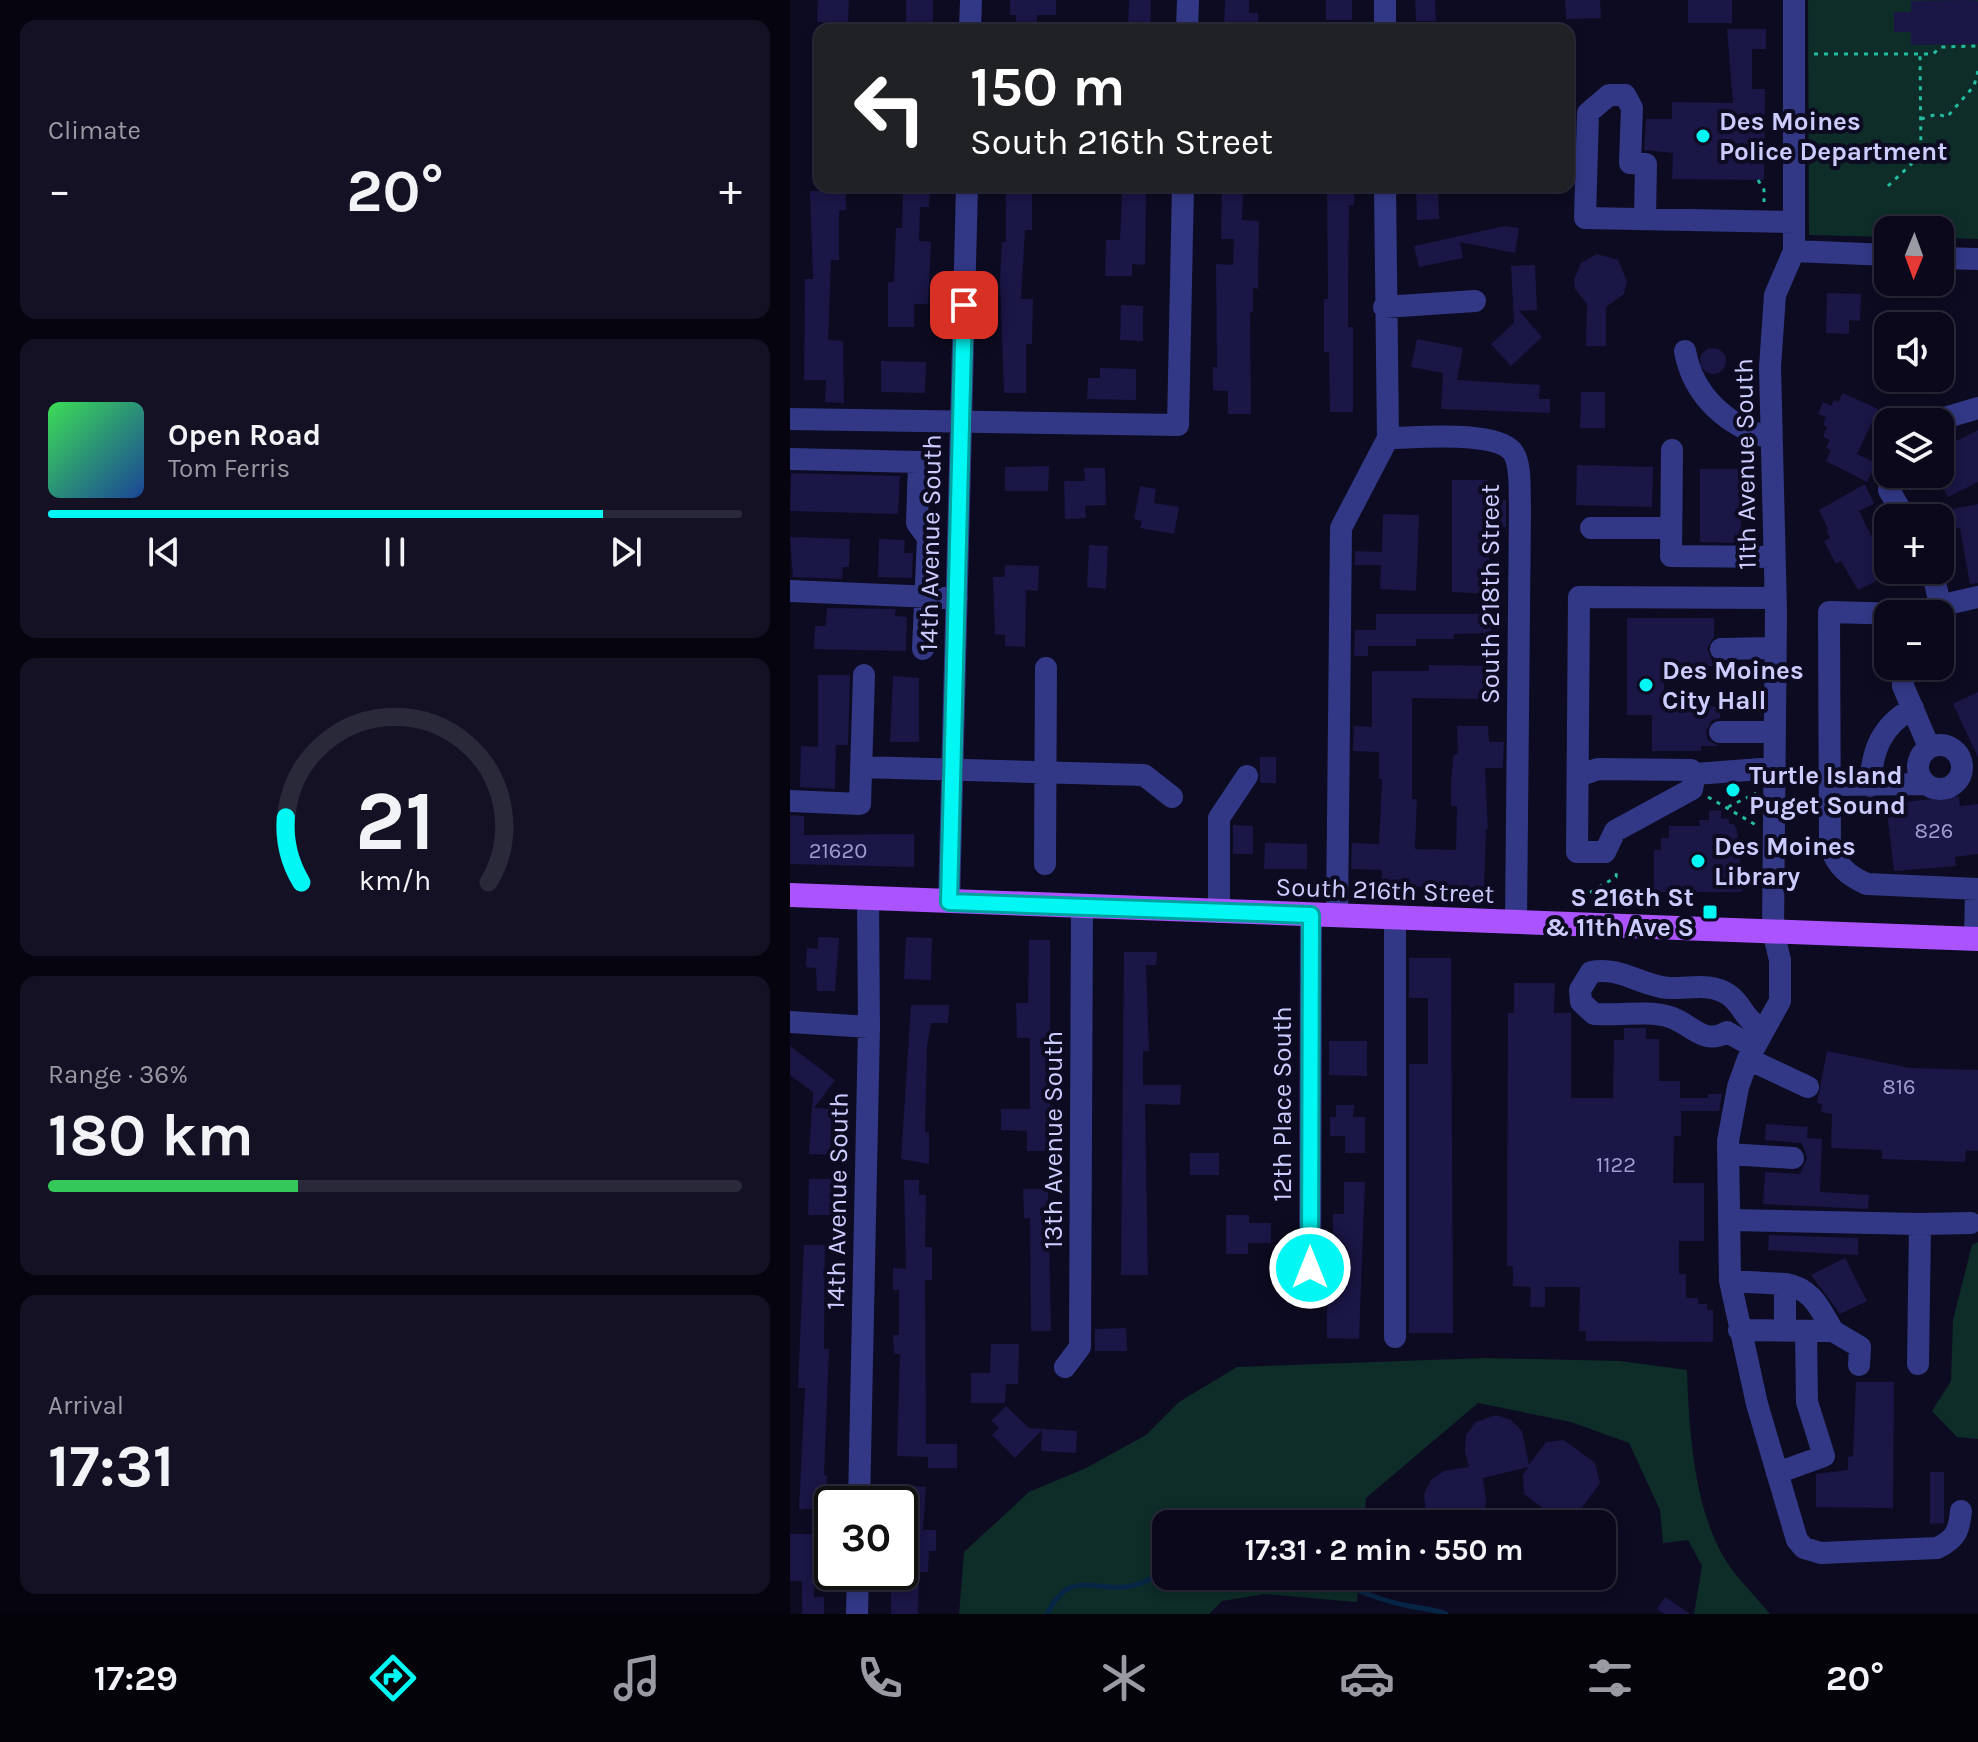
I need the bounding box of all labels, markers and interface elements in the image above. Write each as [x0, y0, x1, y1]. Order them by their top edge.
text: 150 m [970, 54, 1125, 119]
icon: left [838, 56, 942, 160]
place label: Des Moines Police Department [1719, 106, 1947, 167]
text: Climate [48, 115, 141, 146]
text: South 216th Street [970, 121, 1273, 163]
marker: Des Moines Police Department [1694, 127, 1712, 145]
text: 20° [346, 156, 444, 226]
text: − [48, 165, 71, 216]
text: + [719, 165, 742, 216]
north arrow [1874, 216, 1954, 296]
map controls [1874, 216, 1954, 680]
pin [930, 271, 998, 339]
icon: arrive [942, 283, 986, 327]
button: sound [1874, 312, 1954, 392]
street label: 11th Avenue South [1728, 358, 1763, 570]
button: layers [1874, 408, 1954, 488]
text: Open Road [168, 417, 321, 453]
street label: 14th Avenue South [913, 434, 948, 652]
text: Tom Ferris [168, 453, 290, 484]
street label: South 218th Street [1475, 484, 1506, 704]
button: + [1874, 504, 1954, 584]
icon: previous [142, 530, 186, 574]
icon: pause [373, 530, 417, 574]
icon: next [604, 530, 648, 574]
button: − [1874, 600, 1954, 680]
place label: Des Moines City Hall [1662, 655, 1804, 716]
marker: Des Moines City Hall [1637, 676, 1655, 694]
place label: Turtle Island Puget Sound [1749, 760, 1906, 821]
text: 21 [355, 773, 435, 870]
marker: Turtle Island Puget Sound [1724, 781, 1742, 799]
house number: 826 [1915, 818, 1953, 844]
place label: Des Moines Library [1714, 831, 1856, 892]
house number: 21620 [809, 838, 867, 864]
marker: Des Moines Library [1689, 852, 1707, 870]
text: km/h [359, 864, 431, 897]
street label: South 216th Street [1275, 871, 1495, 910]
place label: S 216th St & 11th Ave S [1545, 882, 1694, 943]
marker: S 216th St & 11th Ave S [1701, 903, 1719, 921]
street label: 12th Place South [1267, 1006, 1298, 1202]
street label: 13th Avenue South [1038, 1031, 1069, 1249]
text: Range · 36% [48, 1059, 188, 1090]
house number: 816 [1882, 1074, 1916, 1100]
street label: 14th Avenue South [820, 1092, 855, 1310]
text: 180 km [48, 1100, 254, 1170]
house number: 1122 [1596, 1152, 1636, 1178]
position arrow [1268, 1226, 1352, 1310]
text: Arrival [48, 1390, 124, 1421]
text: 17:31 [48, 1431, 174, 1501]
speed limit sign: 30 [814, 1486, 918, 1590]
text: 17:31 · 2 min · 550 m [1244, 1532, 1524, 1568]
icon: directions [365, 1650, 421, 1706]
icon: music [609, 1650, 665, 1706]
icon: phone [852, 1650, 908, 1706]
icon: climate [1096, 1650, 1152, 1706]
icon: car [1339, 1650, 1395, 1706]
icon: filters [1582, 1650, 1638, 1706]
text: 17:29 [94, 1657, 178, 1699]
text: 20° [1826, 1657, 1884, 1699]

